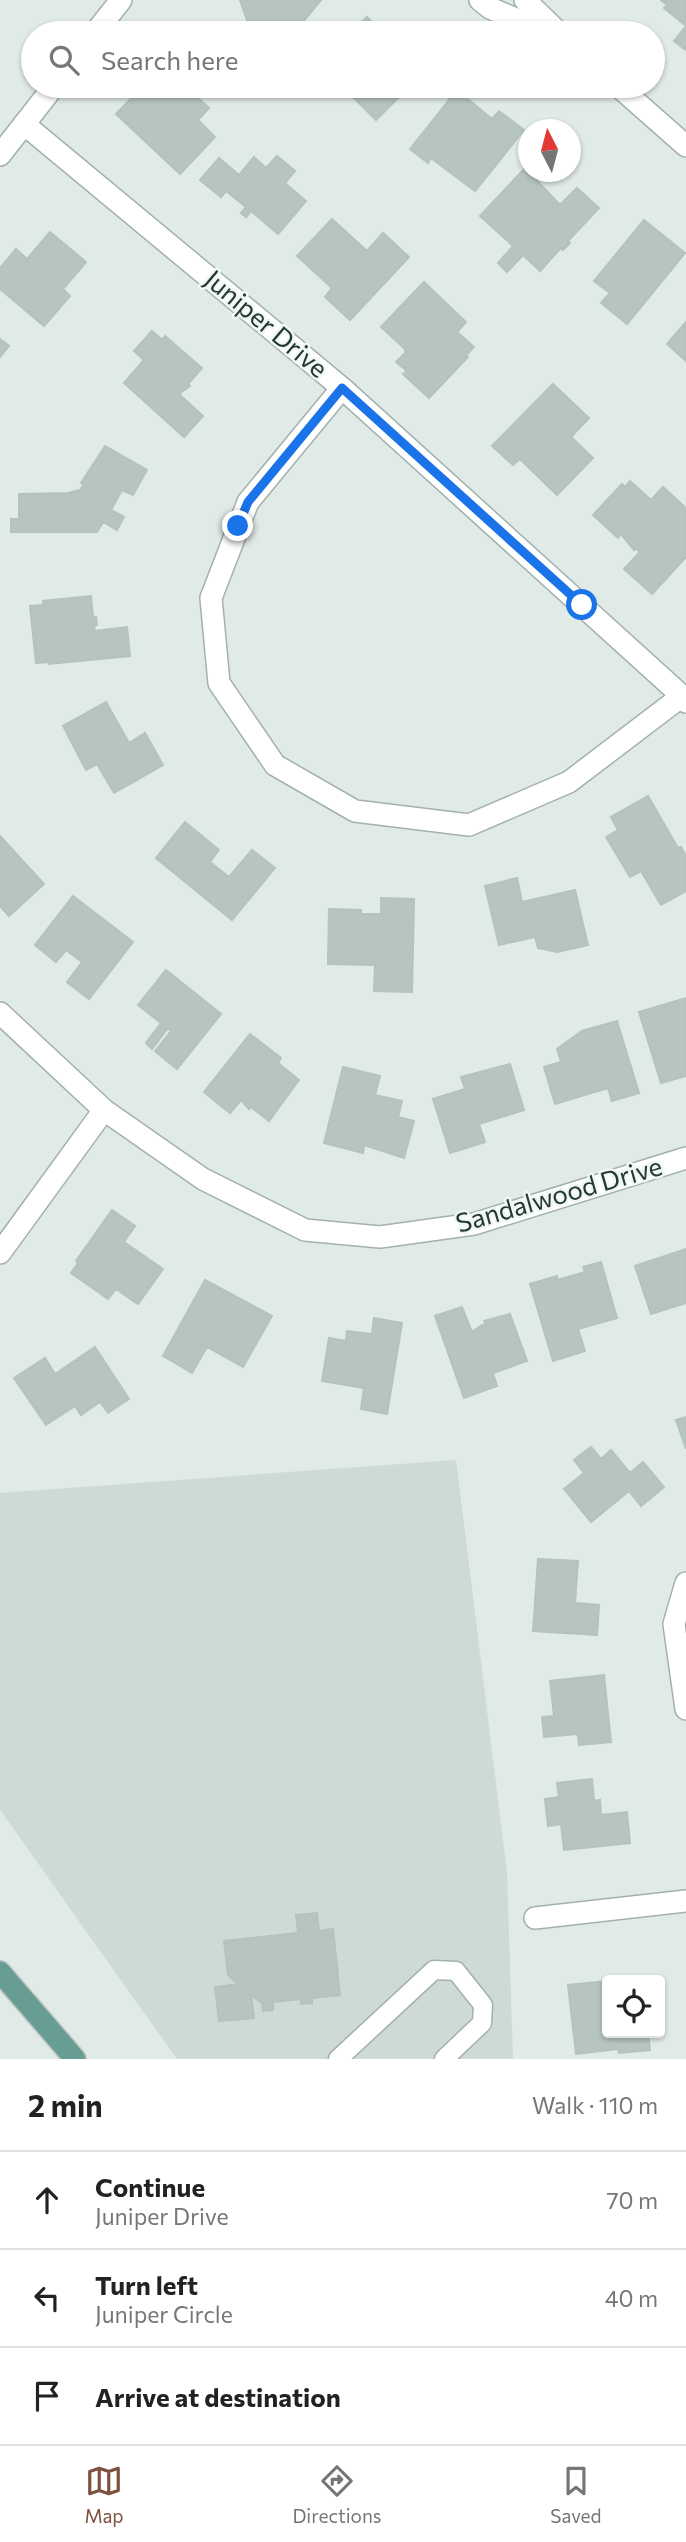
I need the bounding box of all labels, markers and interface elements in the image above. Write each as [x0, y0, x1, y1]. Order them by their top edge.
search box [21, 21, 665, 98]
icon: search [45, 41, 83, 79]
text: Search here [101, 44, 239, 75]
north arrow [518, 119, 581, 182]
street label: Juniper Drive [199, 262, 335, 383]
route end [222, 510, 253, 541]
route start [566, 589, 597, 620]
street label: Sandalwood Drive [452, 1149, 665, 1238]
map controls [602, 1975, 665, 2038]
button: locate [602, 1975, 665, 2038]
text: 2 min [28, 2086, 103, 2123]
text: Walk · 110 m [532, 2091, 658, 2119]
text: Continue [95, 2171, 205, 2202]
icon: ahead [28, 2181, 66, 2219]
text: 70 m [606, 2186, 658, 2214]
text: Juniper Drive [95, 2202, 229, 2230]
text: Turn left [95, 2269, 198, 2300]
icon: left [28, 2279, 66, 2317]
text: 40 m [605, 2284, 658, 2312]
text: Juniper Circle [95, 2300, 233, 2328]
icon: arrive [28, 2377, 66, 2415]
text: Arrive at destination [95, 2381, 341, 2412]
tab: Map [84, 2462, 124, 2527]
tab: Directions [292, 2462, 382, 2527]
tab: Saved [550, 2462, 602, 2527]

